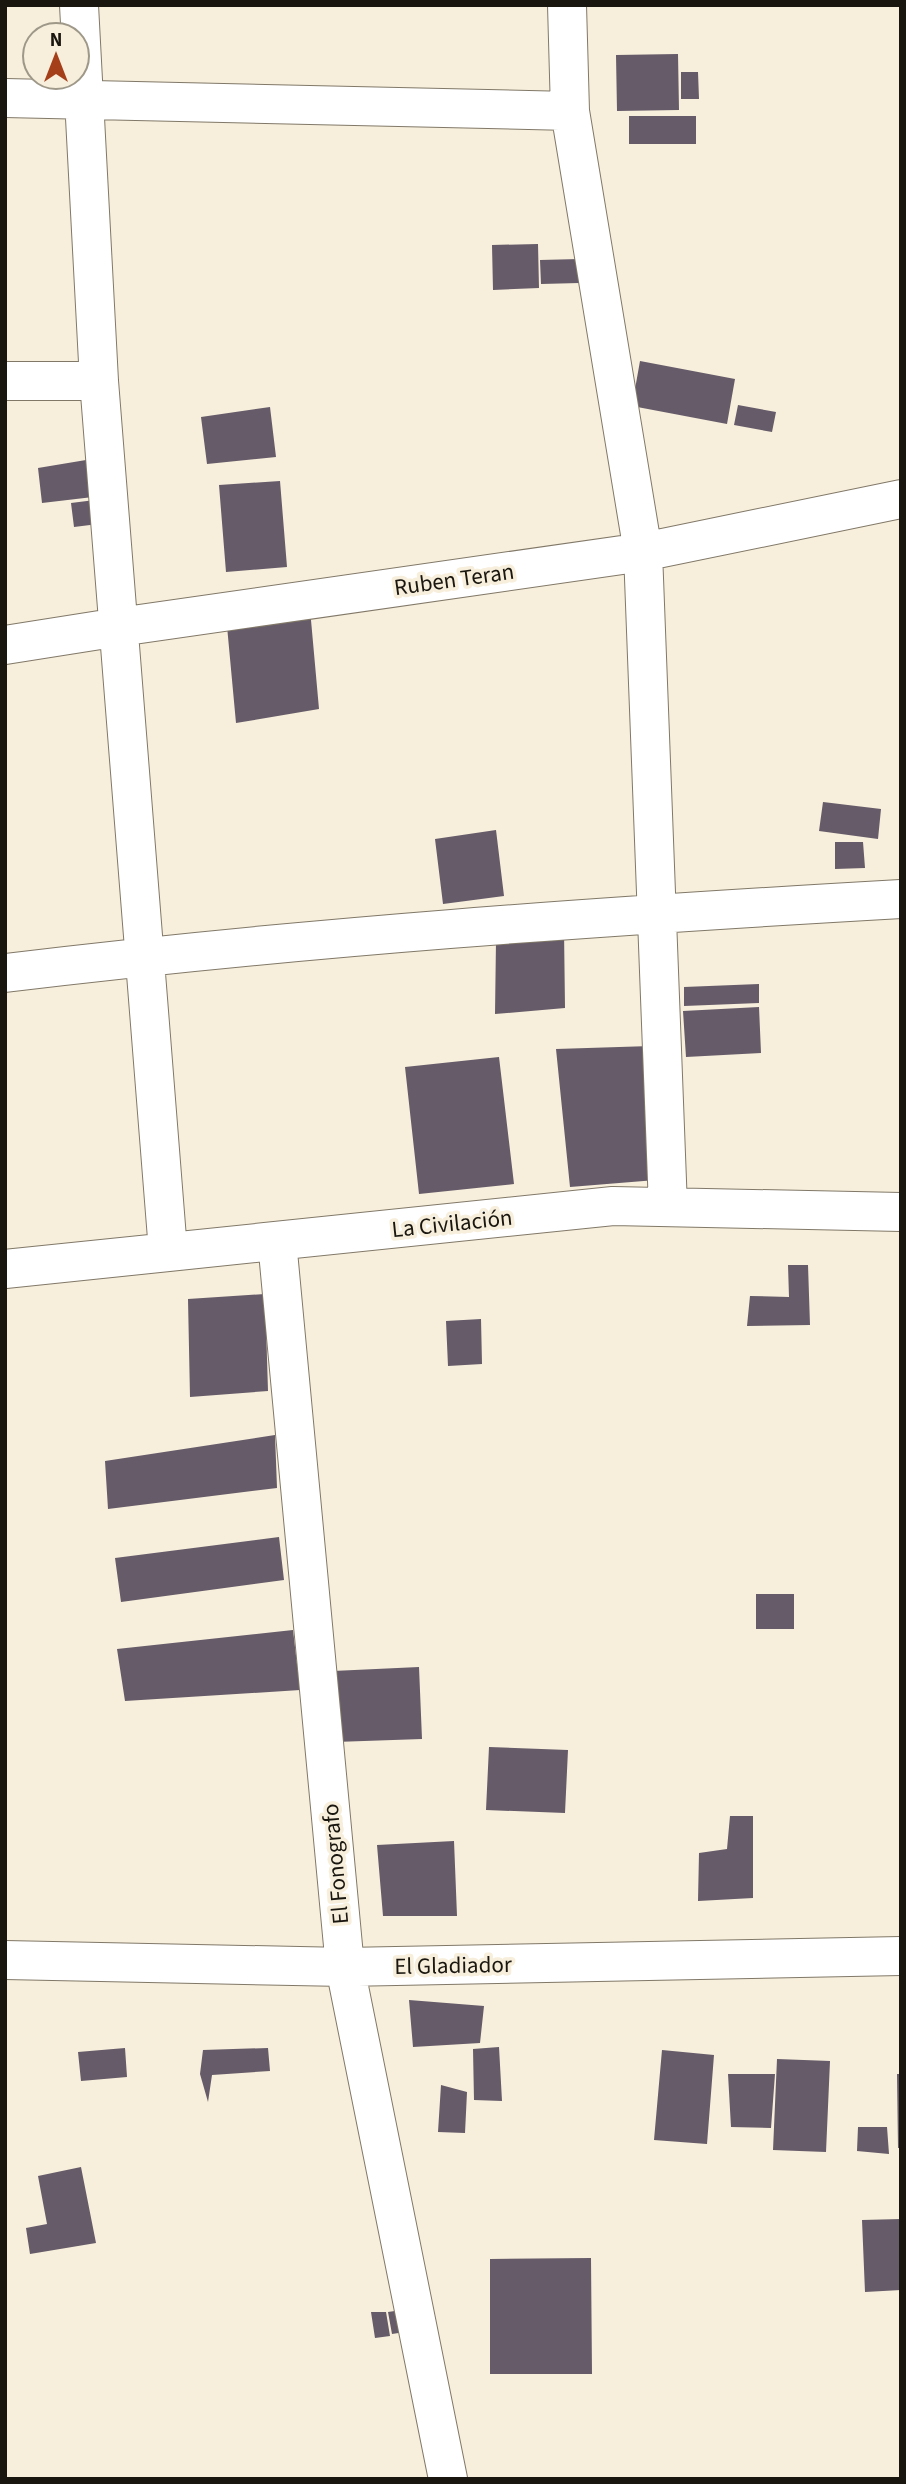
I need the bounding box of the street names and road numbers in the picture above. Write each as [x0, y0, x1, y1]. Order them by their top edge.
street label: Ruben Teran [392, 555, 516, 604]
street label: La Civilación [390, 1201, 514, 1246]
street label: El Fonografo [314, 1802, 357, 1926]
street label: El Gladiador [394, 1948, 513, 1983]

